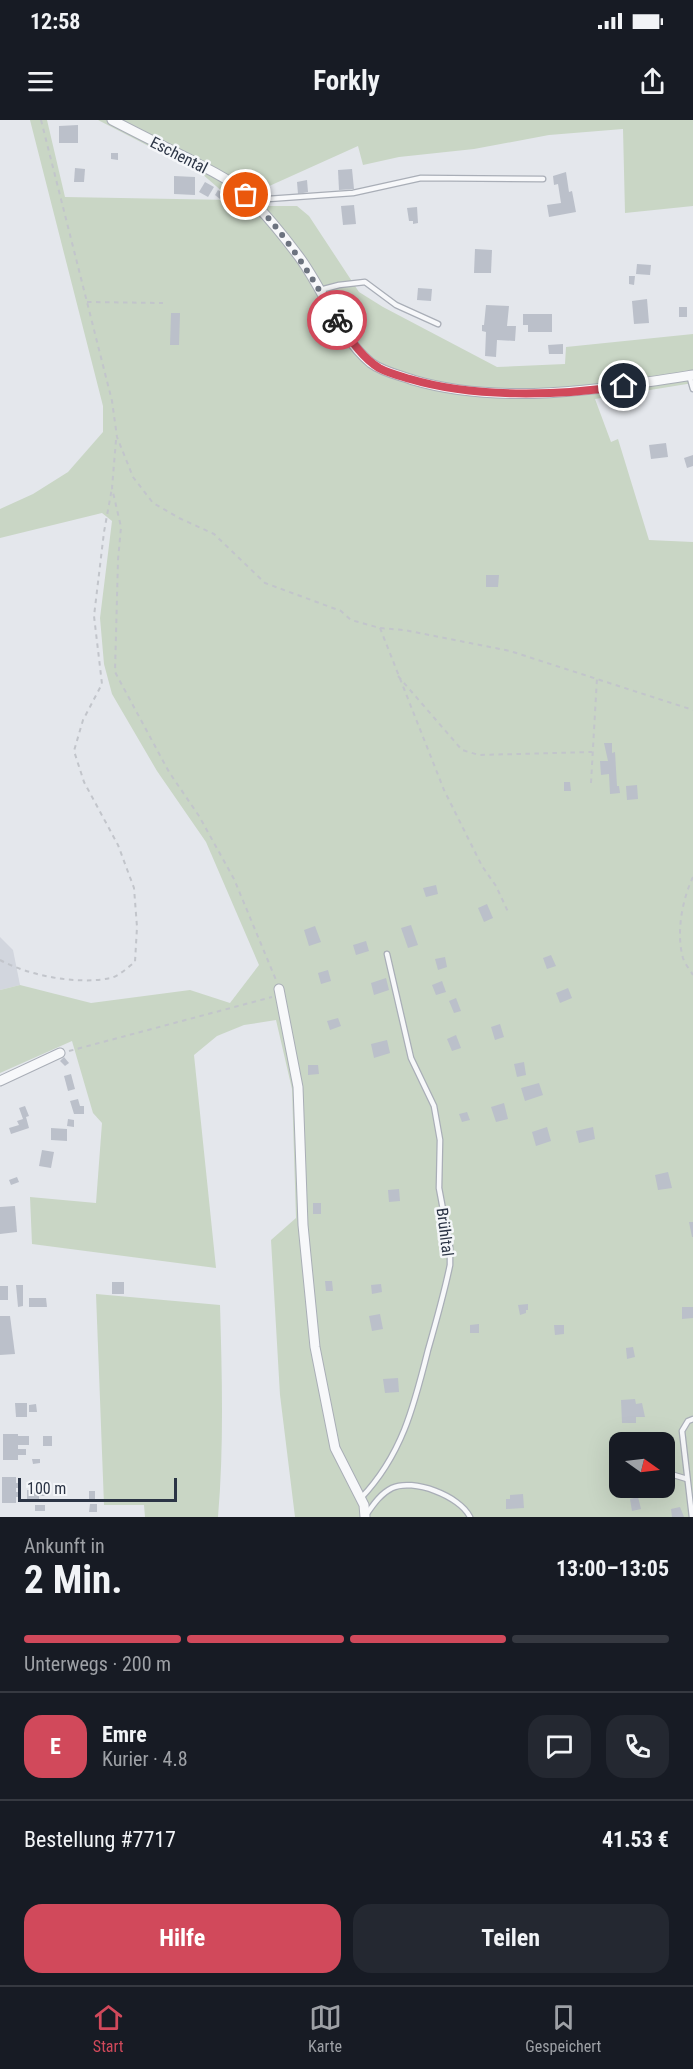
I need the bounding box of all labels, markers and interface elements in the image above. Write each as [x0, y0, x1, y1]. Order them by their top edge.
text: 12:58 [30, 9, 81, 34]
icon: menu [24, 65, 57, 98]
text: Forkly [313, 65, 380, 97]
icon: share [636, 65, 669, 98]
street label: Eschental [147, 133, 211, 177]
pin [220, 169, 271, 220]
icon: bag [229, 178, 262, 211]
courier [307, 290, 367, 350]
icon: bike [321, 304, 354, 337]
pin [598, 360, 649, 411]
icon: home [607, 369, 640, 402]
street label: Brühltal [433, 1207, 457, 1257]
north arrow [609, 1432, 675, 1498]
map controls [609, 1432, 675, 1498]
scale bar [18, 1475, 177, 1502]
text: 100 m [27, 1479, 66, 1498]
text: Ankunft in [24, 1534, 105, 1558]
text: 13:00–13:05 [556, 1556, 669, 1581]
text: 2 Min. [24, 1557, 123, 1603]
text: Unterwegs · 200 m [24, 1652, 171, 1676]
button: chat [528, 1715, 591, 1778]
button: phone [606, 1715, 669, 1778]
text: Emre [102, 1722, 147, 1747]
text: E [50, 1734, 61, 1759]
text: Kurier · 4.8 [102, 1747, 188, 1771]
text: Bestellung #7717 [24, 1827, 176, 1852]
text: 41.53 € [602, 1827, 669, 1852]
button: Hilfe [24, 1904, 341, 1973]
button: Teilen [353, 1904, 669, 1973]
tab: Start [92, 2001, 125, 2056]
tab: Karte [308, 2001, 342, 2056]
tab: Gespeichert [525, 2001, 601, 2056]

